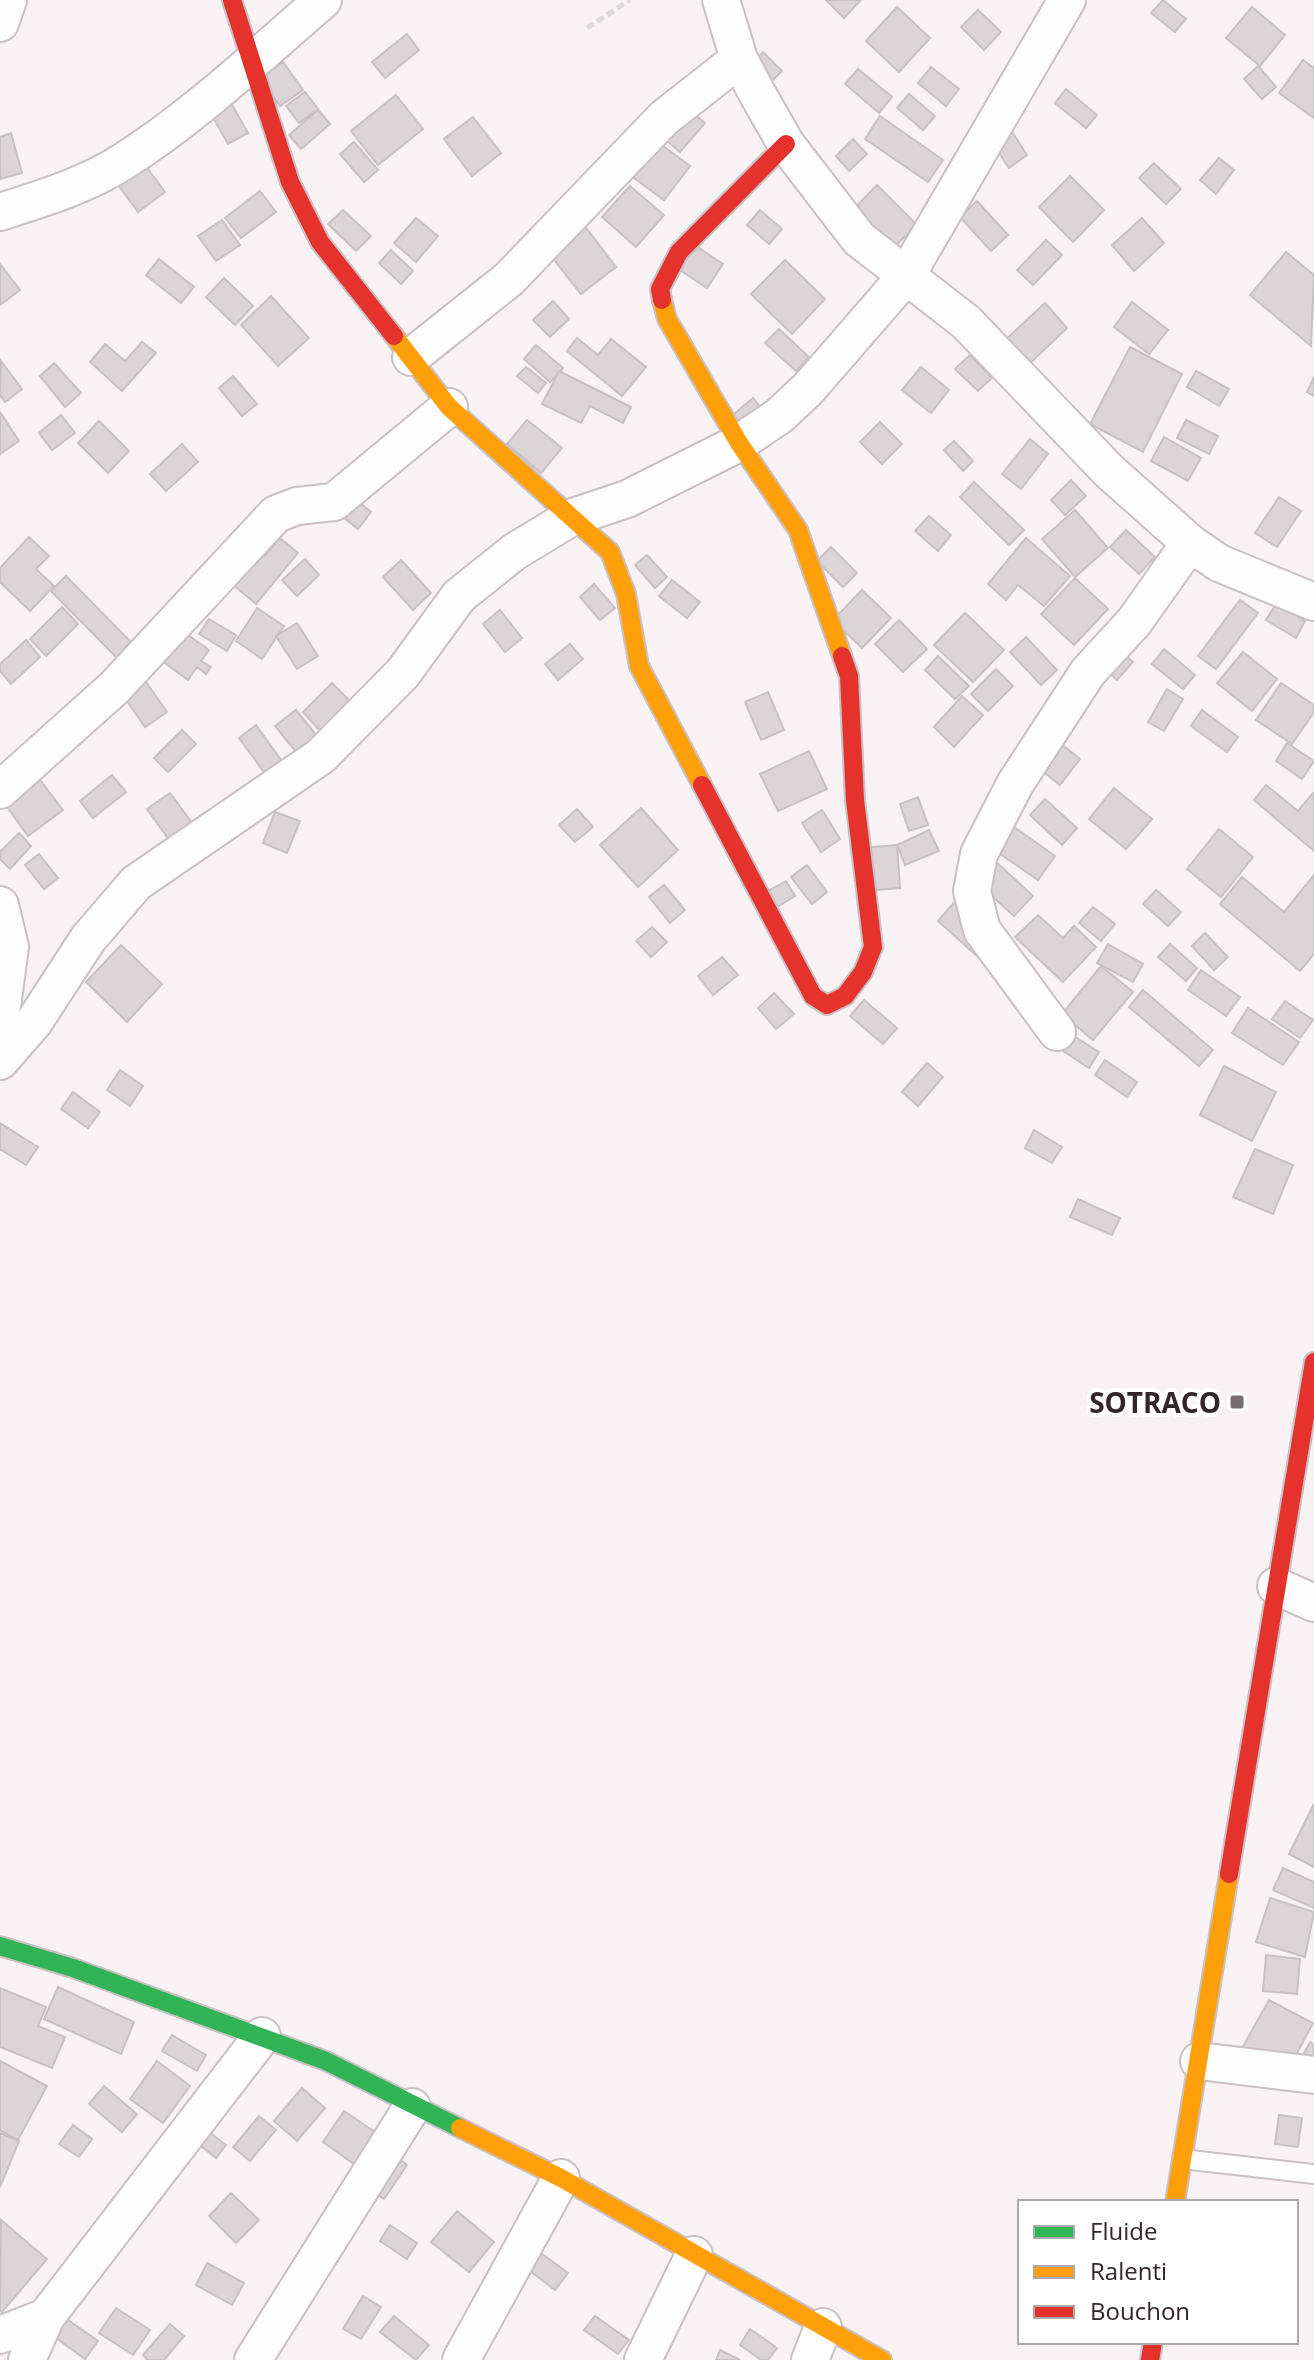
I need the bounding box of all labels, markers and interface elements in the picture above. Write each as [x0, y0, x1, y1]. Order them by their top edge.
place label: SOTRACO [1089, 1383, 1221, 1421]
marker: SOTRACO [1228, 1393, 1246, 1411]
legend [1018, 2200, 1298, 2344]
text: Fluide [1090, 2214, 1157, 2247]
text: Ralenti [1090, 2254, 1167, 2287]
text: Bouchon [1090, 2294, 1190, 2327]

